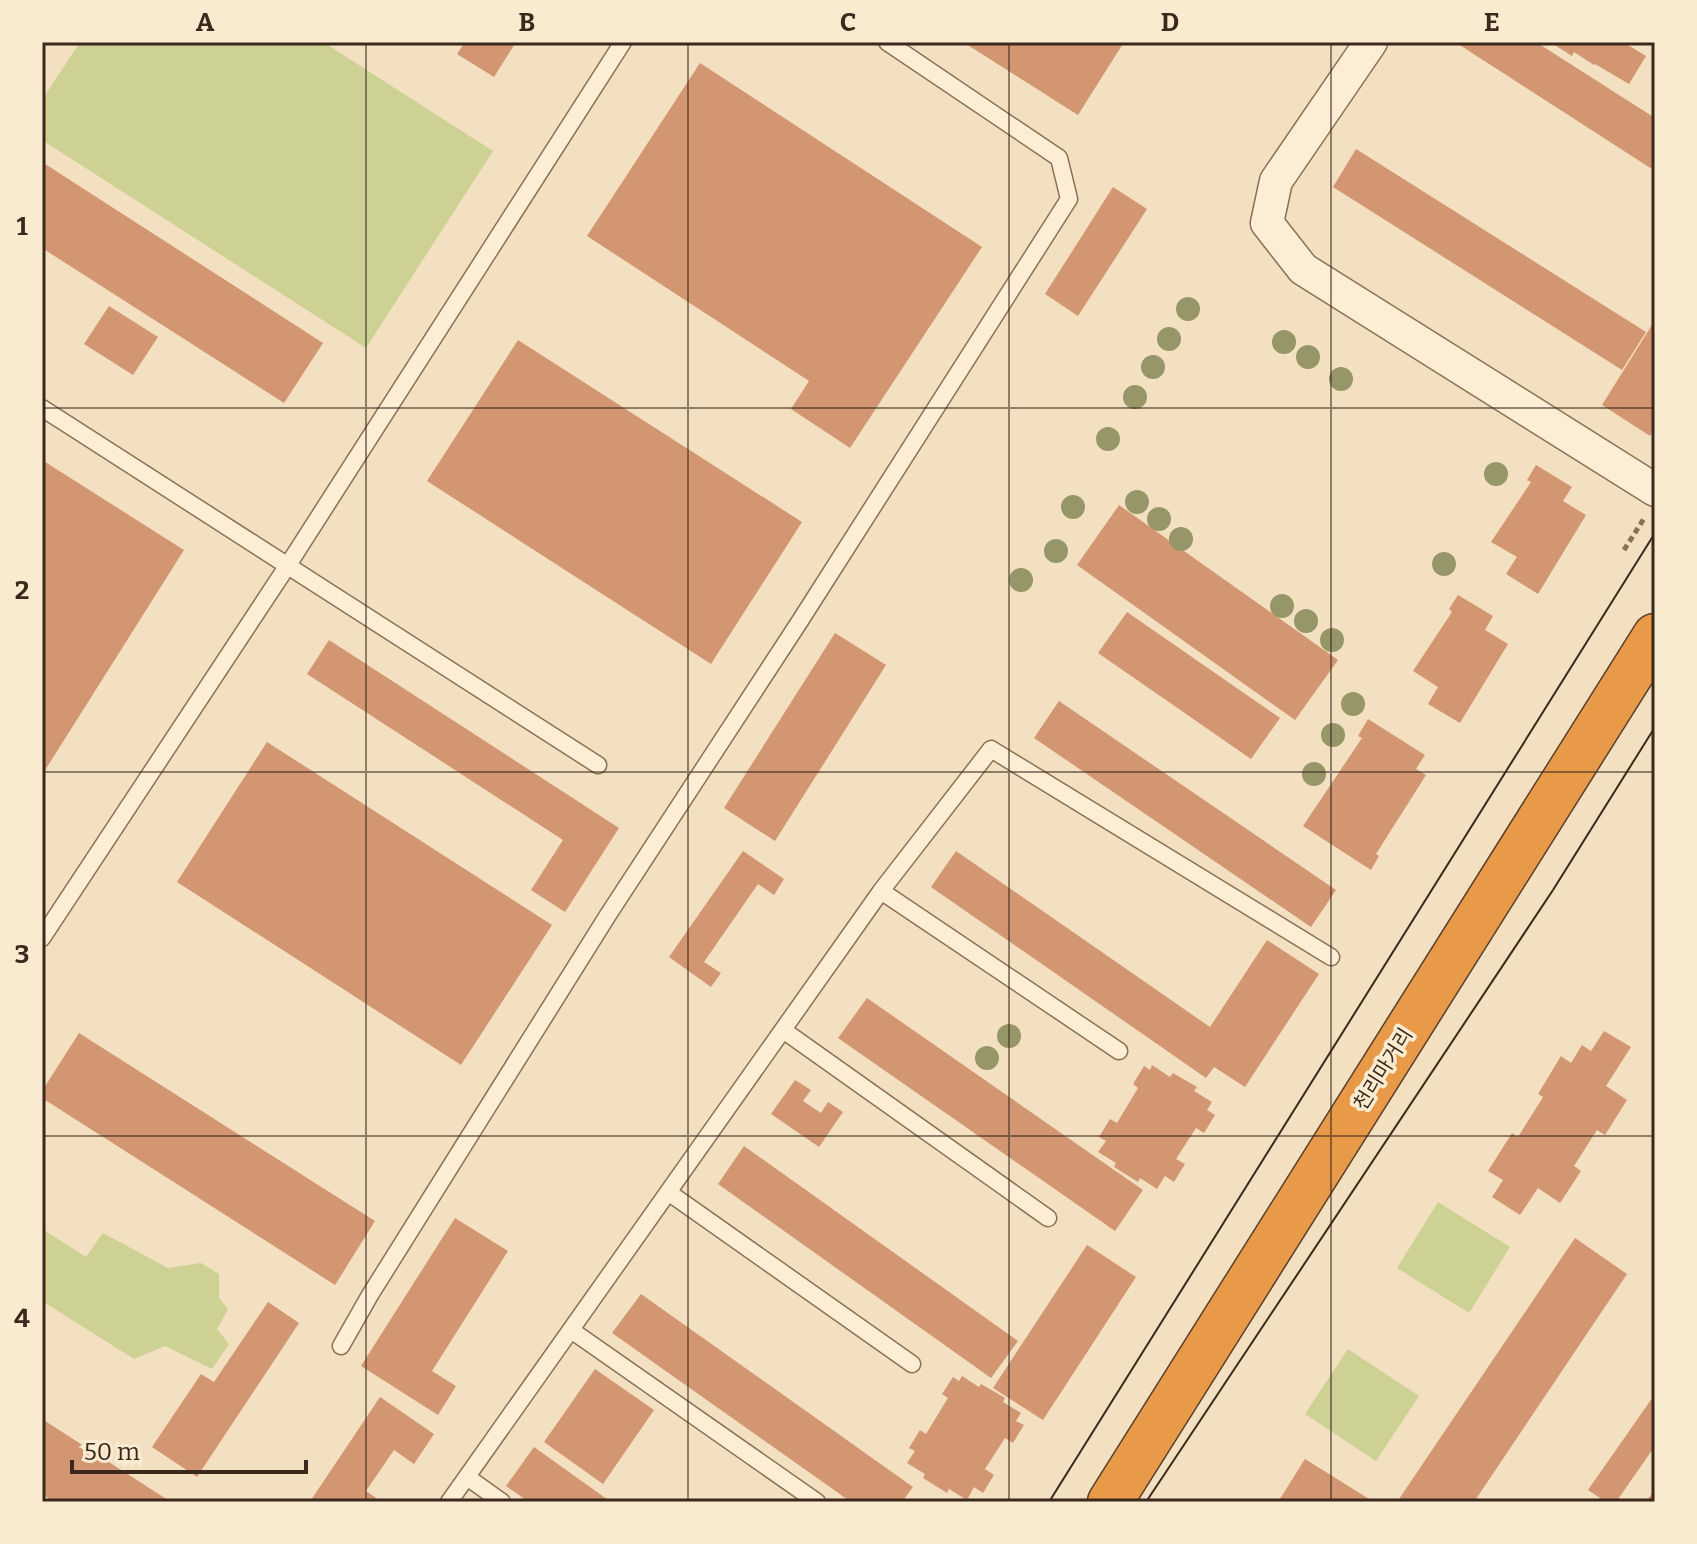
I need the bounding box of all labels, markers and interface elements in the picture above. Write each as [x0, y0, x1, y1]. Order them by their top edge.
text: A [196, 7, 215, 38]
text: B [519, 7, 535, 38]
text: C [840, 7, 856, 38]
text: D [1161, 7, 1179, 38]
text: E [1484, 7, 1500, 38]
text: 1 [16, 211, 28, 242]
text: 2 [15, 575, 29, 606]
text: 3 [15, 939, 29, 970]
street label: 천리마거리 [1348, 1024, 1418, 1114]
text: 4 [14, 1303, 30, 1334]
scale bar [72, 1424, 306, 1474]
text: 50 m [84, 1438, 140, 1466]

